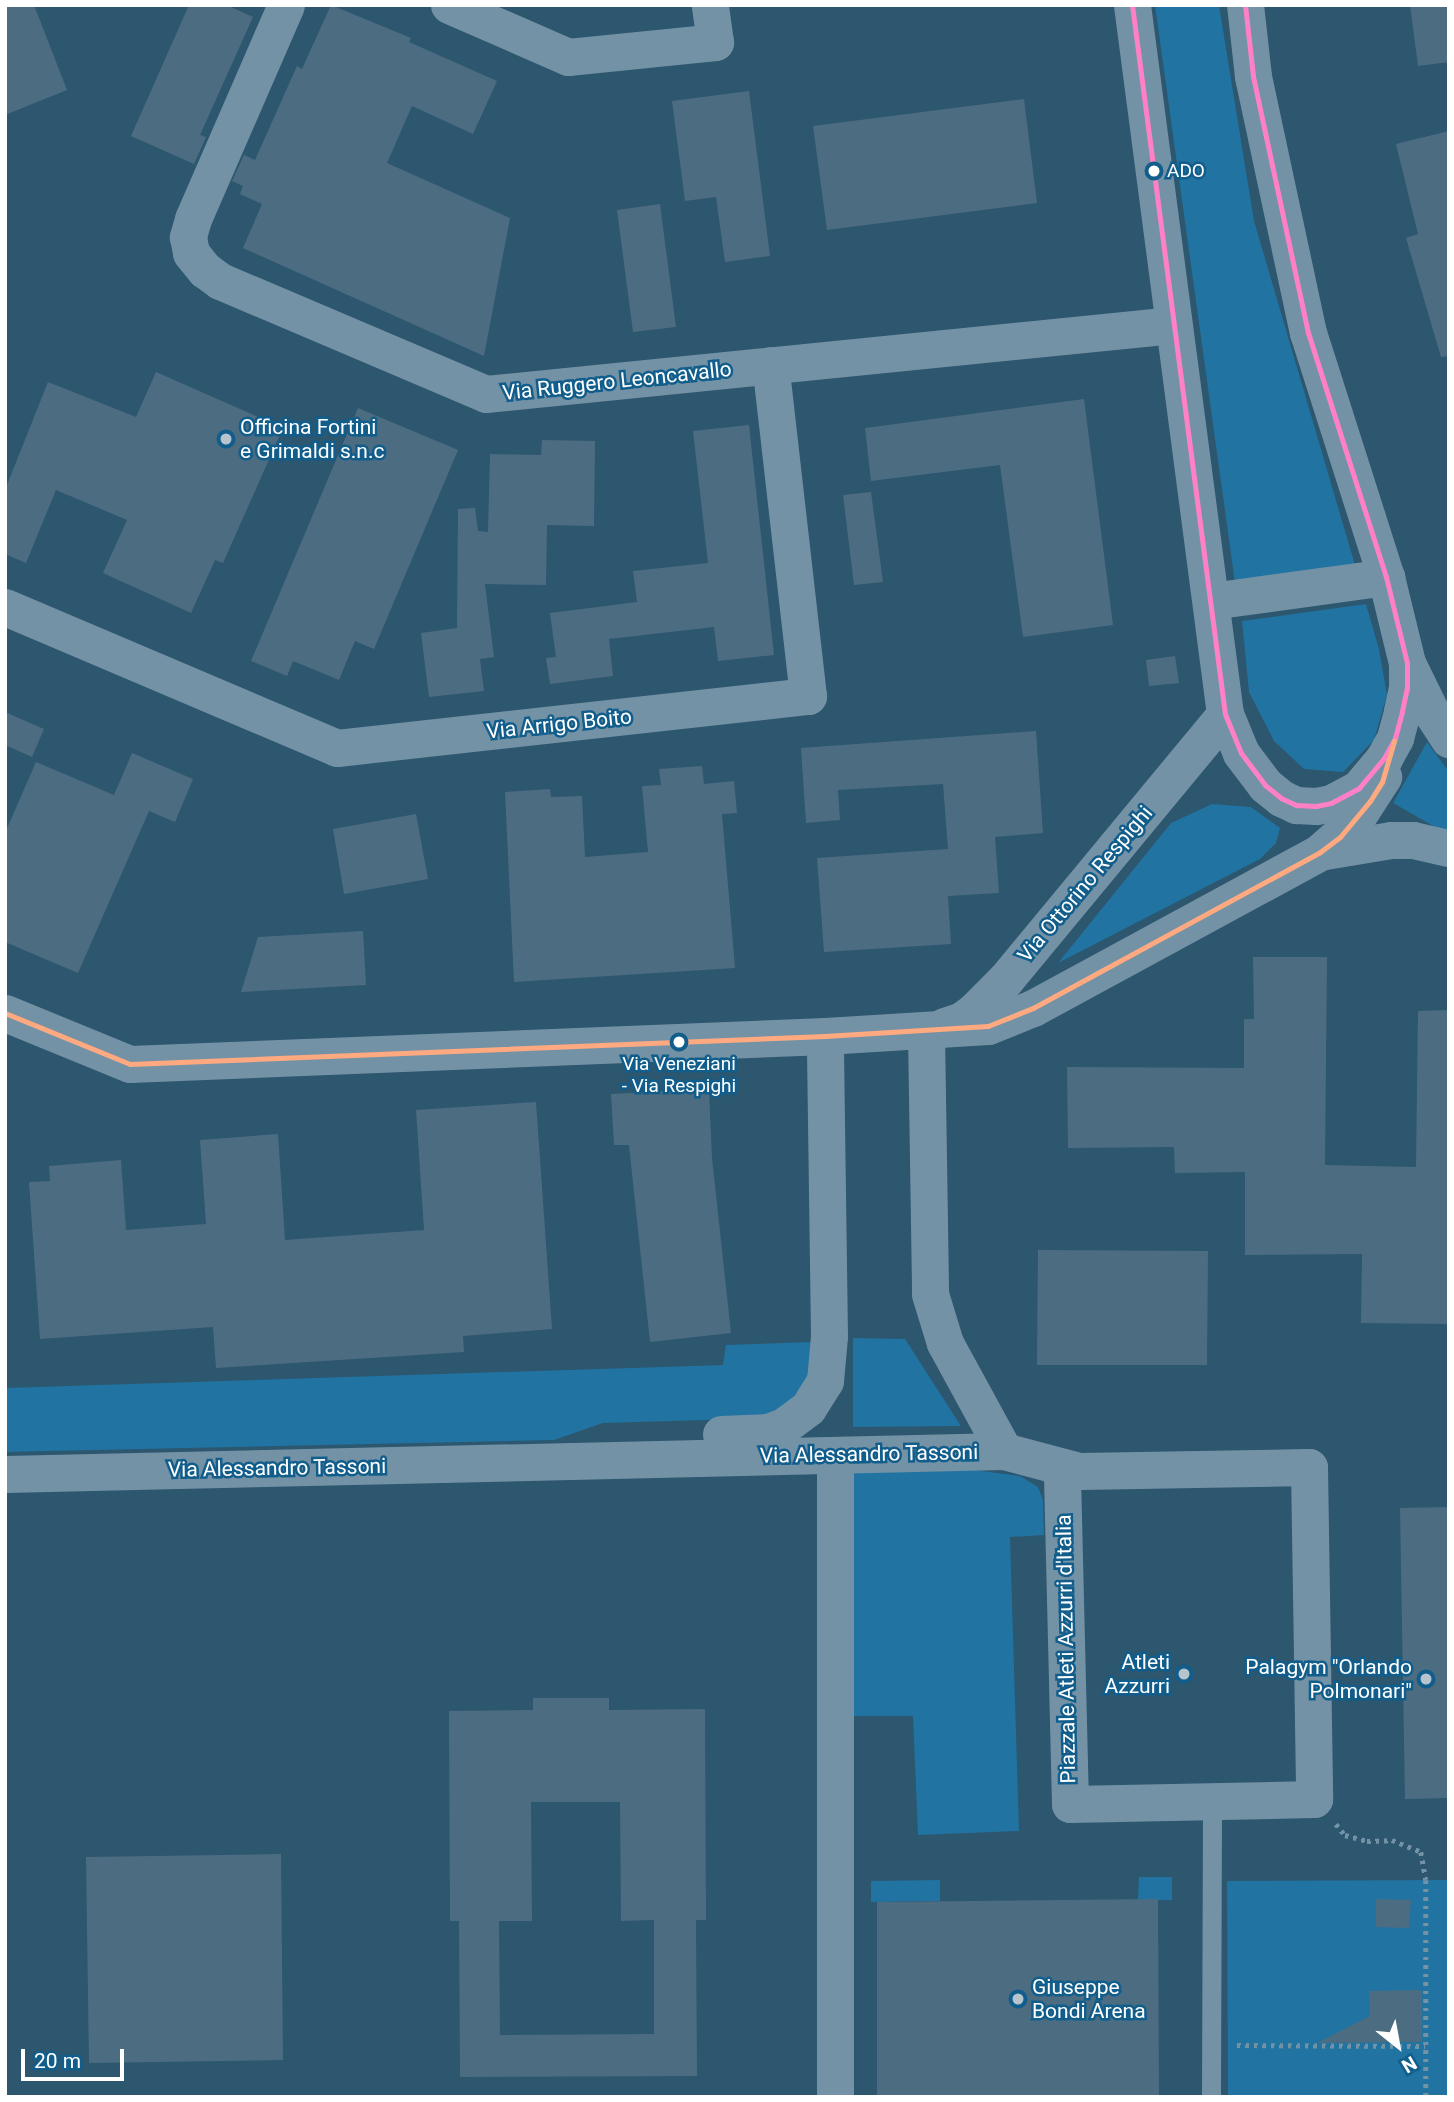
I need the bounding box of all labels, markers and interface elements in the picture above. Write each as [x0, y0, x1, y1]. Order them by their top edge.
place label: ADO [1167, 160, 1205, 182]
marker: ADO [1147, 164, 1161, 178]
street label: Via Ruggero Leoncavallo [501, 356, 733, 406]
place label: Officina Fortini e Grimaldi s.n.c [240, 414, 384, 464]
marker: Officina Fortini e Grimaldi s.n.c [218, 431, 234, 447]
street label: Via Arrigo Boito [485, 704, 633, 744]
street label: Via Ottorino Respighi [1012, 801, 1158, 967]
marker: Via Veneziani - Via Respighi [672, 1035, 686, 1049]
place label: Via Veneziani - Via Respighi [622, 1053, 736, 1097]
street label: Via Alessandro Tassoni [759, 1439, 979, 1469]
street label: Via Alessandro Tassoni [167, 1453, 387, 1483]
street label: Piazzale Atleti Azzurri d'Italia [1051, 1514, 1081, 1784]
place label: Atleti Azzurri [1104, 1649, 1170, 1699]
place label: Palagym "Orlando Polmonari" [1245, 1654, 1412, 1704]
marker: Atleti Azzurri [1176, 1666, 1192, 1682]
marker: Palagym "Orlando Polmonari" [1418, 1671, 1434, 1687]
place label: Giuseppe Bondi Arena [1032, 1974, 1146, 2024]
marker: Giuseppe Bondi Arena [1010, 1991, 1026, 2007]
north arrow [1363, 2011, 1433, 2081]
scale bar [24, 2036, 128, 2080]
text: 20 m [34, 2049, 81, 2073]
text: N [1397, 2051, 1421, 2078]

